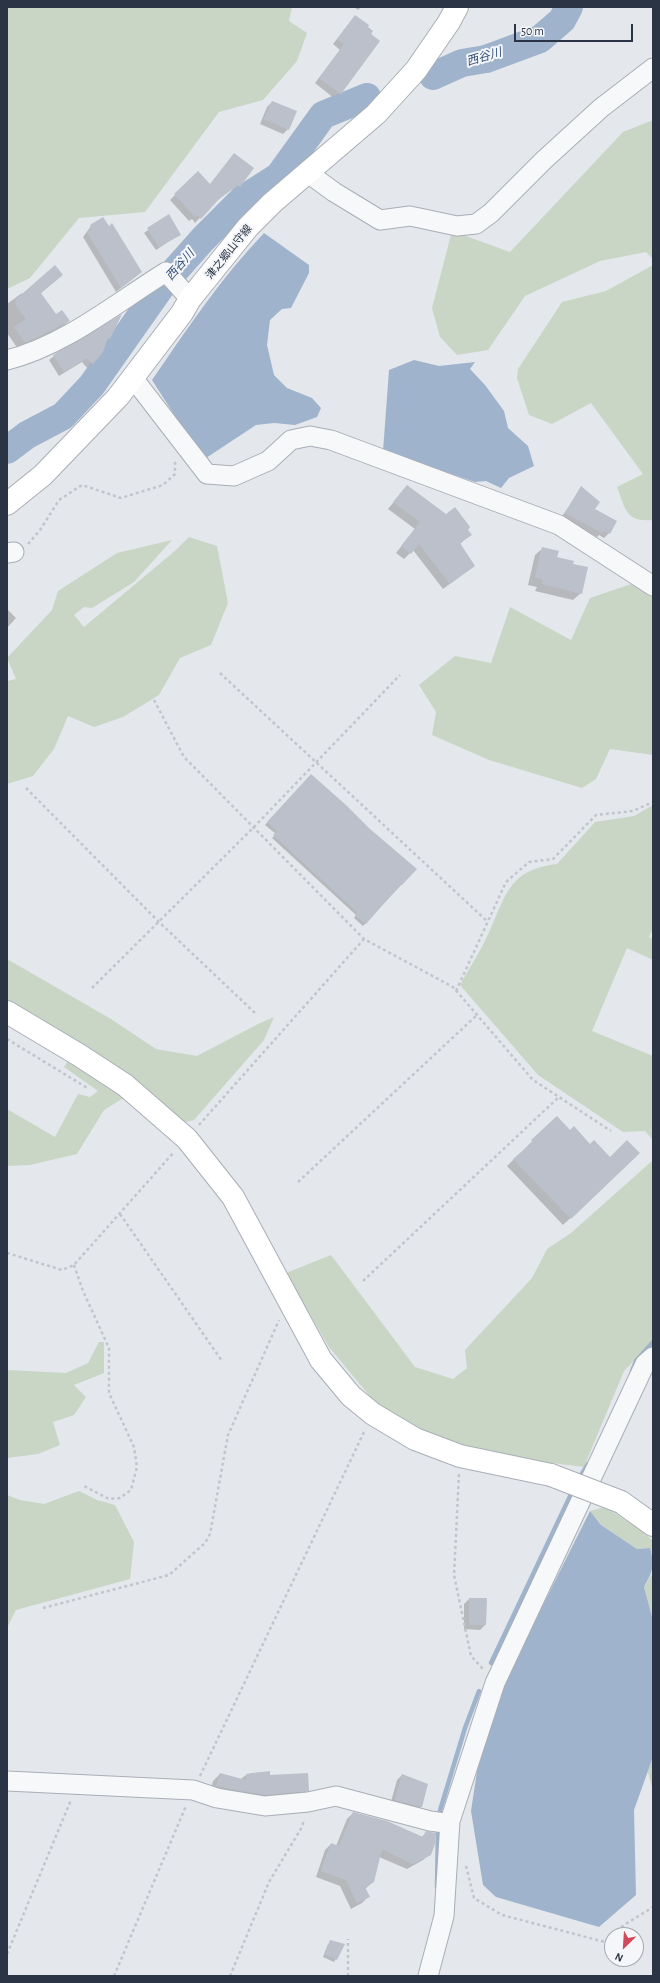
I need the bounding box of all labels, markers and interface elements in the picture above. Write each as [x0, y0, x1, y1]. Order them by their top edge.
scale bar [516, 16, 635, 42]
text: 50 m [521, 25, 544, 37]
water label: 西谷川 [465, 45, 503, 69]
street label: 津之郷山守線 [203, 222, 255, 282]
water label: 西谷川 [163, 247, 197, 283]
north arrow [604, 1927, 644, 1967]
text: N [613, 1951, 625, 1964]

